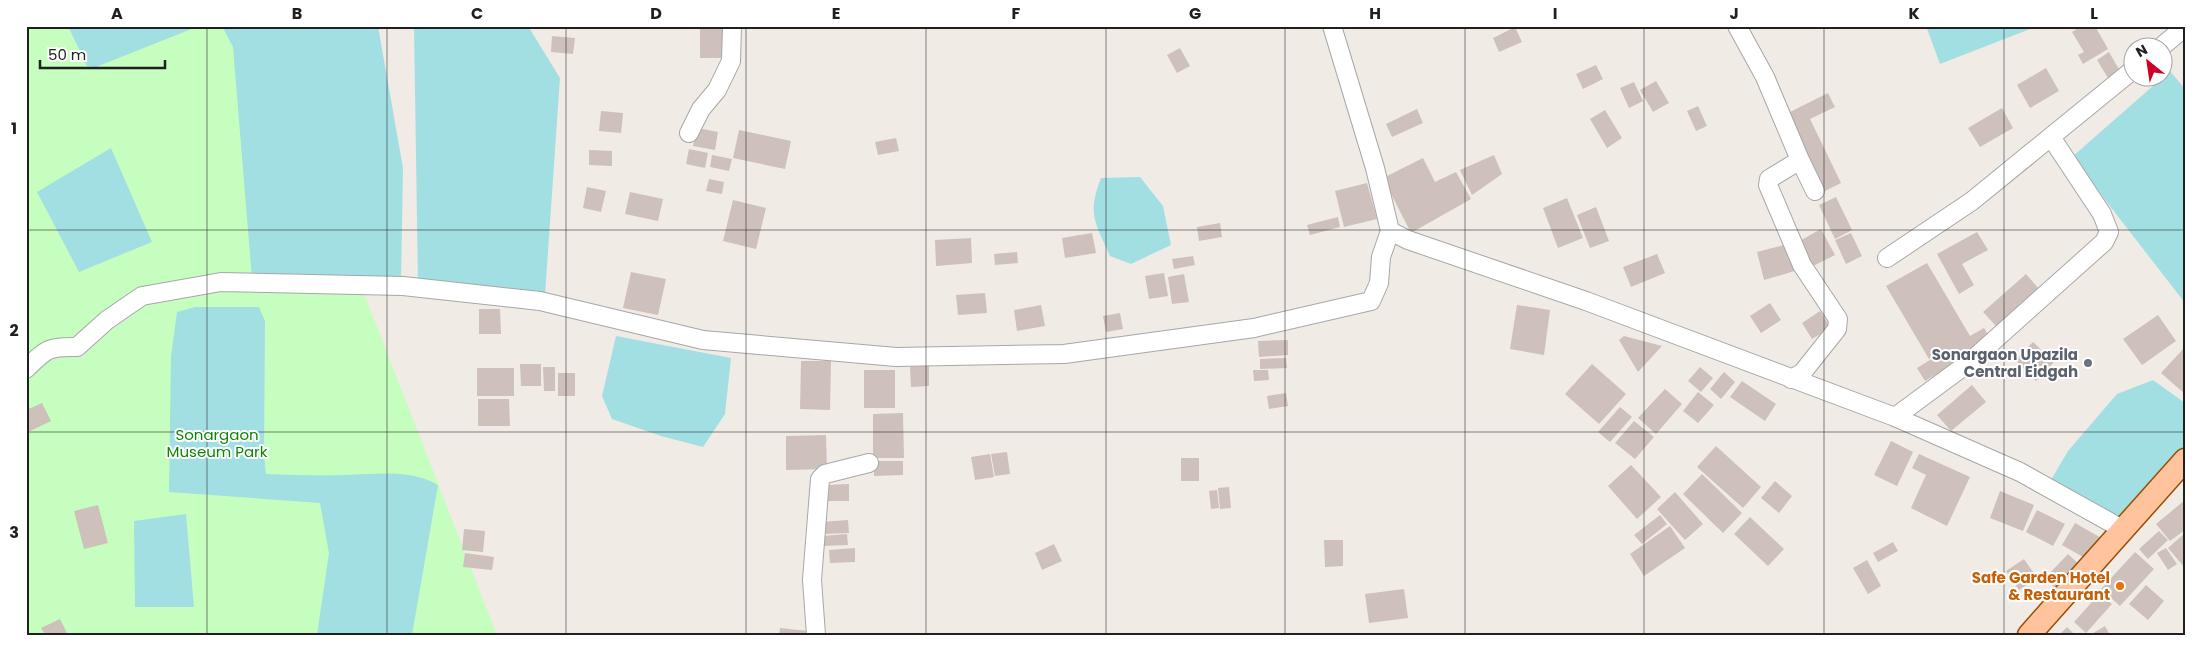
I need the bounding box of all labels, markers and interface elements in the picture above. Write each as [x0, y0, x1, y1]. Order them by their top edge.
text: A [111, 2, 123, 25]
text: B [292, 2, 302, 25]
text: C [471, 2, 483, 25]
text: D [650, 2, 662, 25]
text: E [832, 2, 840, 25]
text: F [1012, 2, 1021, 25]
text: G [1189, 2, 1201, 25]
text: H [1369, 2, 1381, 25]
text: I [1553, 2, 1557, 25]
text: J [1729, 2, 1739, 25]
text: K [1908, 2, 1920, 25]
text: L [2090, 2, 2098, 25]
scale bar [40, 38, 165, 70]
north arrow [2124, 38, 2174, 88]
text: N [2132, 39, 2151, 62]
text: 50 m [48, 44, 86, 65]
text: 1 [11, 117, 17, 140]
text: 2 [9, 319, 19, 342]
place label: Sonargaon Upazila Central Eidgah [1932, 344, 2078, 382]
marker: Sonargaon Upazila Central Eidgah [2082, 357, 2094, 369]
park label: Sonargaon Museum Park [167, 424, 268, 462]
text: 3 [9, 521, 19, 544]
place label: Safe Garden Hotel & Restaurant [1972, 567, 2110, 605]
marker: Safe Garden Hotel & Restaurant [2114, 580, 2126, 592]

